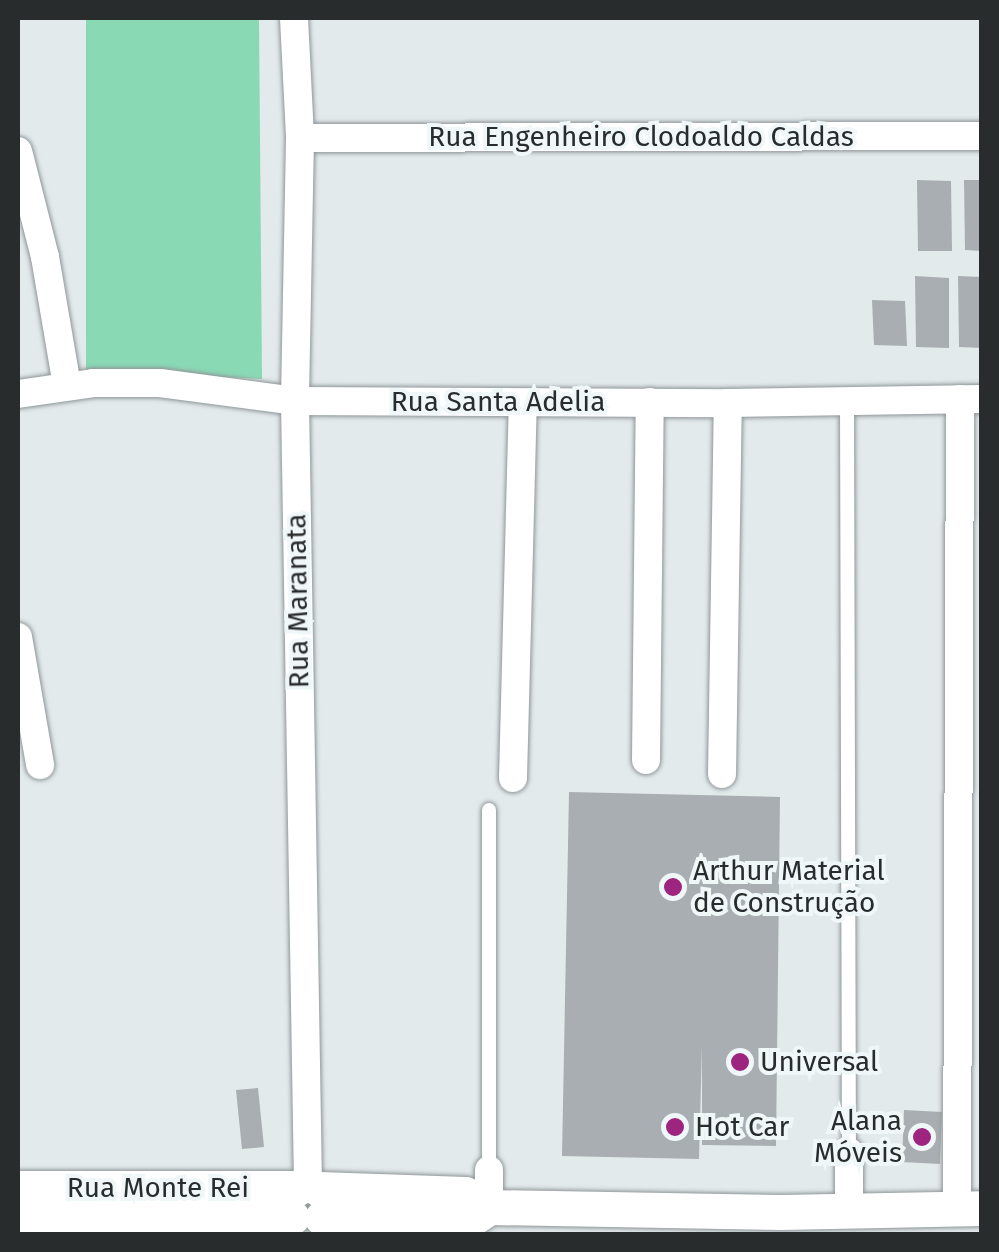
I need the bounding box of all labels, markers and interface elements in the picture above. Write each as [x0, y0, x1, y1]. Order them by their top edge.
street label: Rua Engenheiro Clodoaldo Caldas [428, 120, 854, 154]
street label: Rua Santa Adelia [391, 385, 605, 419]
street label: Rua Maranata [280, 513, 316, 689]
place label: Arthur Material de Construção [693, 854, 885, 920]
marker: Arthur Material de Construção [662, 876, 684, 898]
place label: Universal [760, 1045, 878, 1079]
marker: Universal [729, 1051, 751, 1073]
place label: Alana Móveis [814, 1104, 902, 1170]
place label: Hot Car [695, 1110, 789, 1144]
marker: Hot Car [664, 1116, 686, 1138]
marker: Alana Móveis [911, 1126, 933, 1148]
street label: Rua Monte Rei [67, 1171, 249, 1205]

